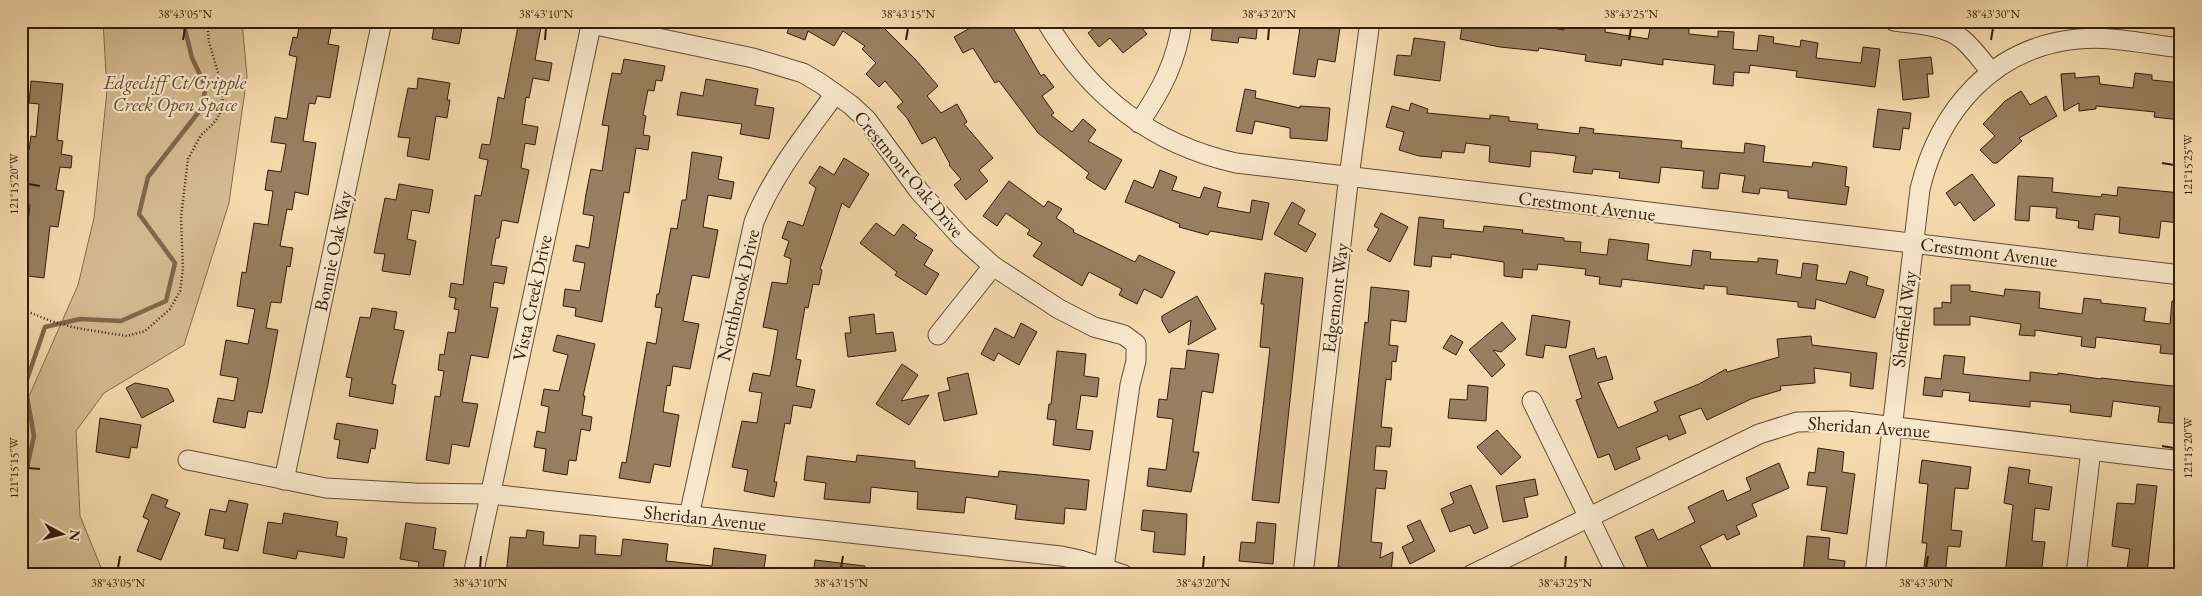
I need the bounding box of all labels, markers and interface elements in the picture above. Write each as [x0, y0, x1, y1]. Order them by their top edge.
text: 38°43'05"N [158, 6, 212, 22]
text: 38°43'10"N [519, 6, 573, 22]
text: 38°43'15"N [881, 6, 935, 22]
text: 38°43'20"N [1242, 6, 1296, 22]
text: 38°43'25"N [1604, 6, 1658, 22]
text: 38°43'30"N [1966, 6, 2020, 22]
park label: Edgecliff Ct/Cripple Creek Open Space [103, 70, 247, 117]
street label: Crestmont Oak Drive [848, 105, 970, 243]
text: 121°15'25"W [2180, 133, 2196, 196]
text: 121°15'20"W [6, 152, 22, 215]
street label: Crestmont Avenue [1517, 185, 1657, 227]
street label: Bonnie Oak Way [308, 188, 358, 314]
street label: Northbrook Drive [711, 227, 765, 363]
street label: Crestmont Avenue [1919, 231, 2059, 273]
street label: Vista Creek Drive [506, 233, 558, 363]
street label: Edgemont Way [1316, 241, 1354, 354]
street label: Sheffield Way [1886, 268, 1922, 369]
street label: Sheridan Avenue [1807, 410, 1931, 444]
text: 121°15'20"W [2180, 416, 2196, 479]
text: 121°15'15"W [6, 436, 22, 499]
street label: Sheridan Avenue [643, 499, 767, 537]
north arrow [38, 508, 88, 558]
text: N [65, 529, 85, 543]
text: 38°43'05"N [91, 575, 145, 591]
text: 38°43'10"N [453, 575, 507, 591]
text: 38°43'15"N [814, 575, 868, 591]
text: 38°43'20"N [1176, 575, 1230, 591]
text: 38°43'25"N [1538, 575, 1592, 591]
text: 38°43'30"N [1899, 575, 1953, 591]

